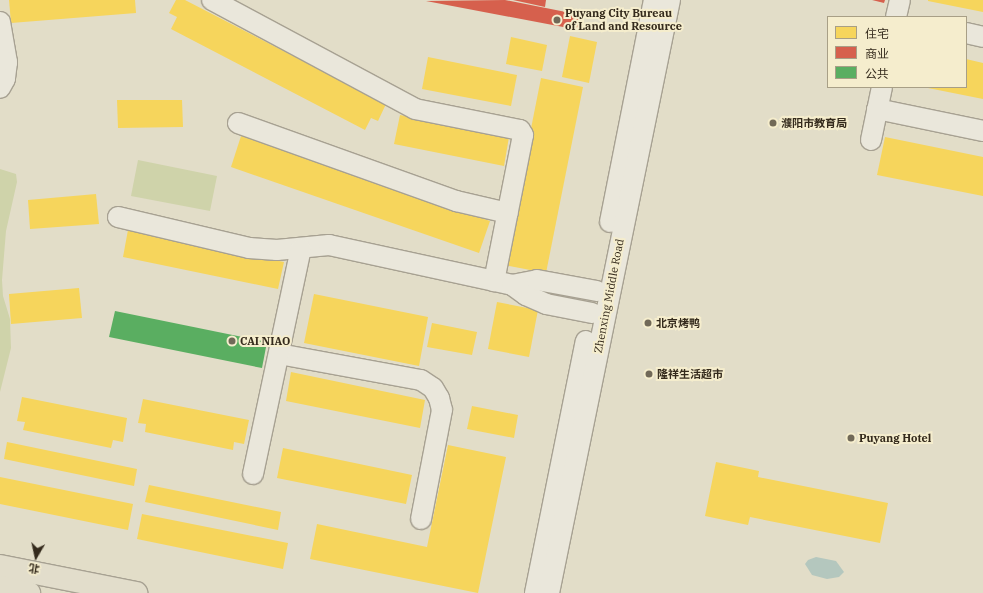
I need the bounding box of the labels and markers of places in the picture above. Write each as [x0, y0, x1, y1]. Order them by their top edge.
place label: Puyang City Bureau of Land and Resource [565, 7, 682, 33]
marker: Puyang City Bureau of Land and Resource [552, 15, 562, 25]
place label: 濮阳市教育局 [781, 116, 847, 130]
marker: 濮阳市教育局 [768, 118, 778, 128]
place label: 北京烤鸭 [656, 316, 700, 330]
marker: 北京烤鸭 [643, 318, 653, 328]
place label: CAI NIAO [240, 334, 290, 348]
marker: CAI NIAO [227, 336, 237, 346]
place label: 隆祥生活超市 [657, 367, 723, 381]
marker: 隆祥生活超市 [644, 369, 654, 379]
place label: Puyang Hotel [859, 431, 931, 445]
marker: Puyang Hotel [846, 433, 856, 443]

